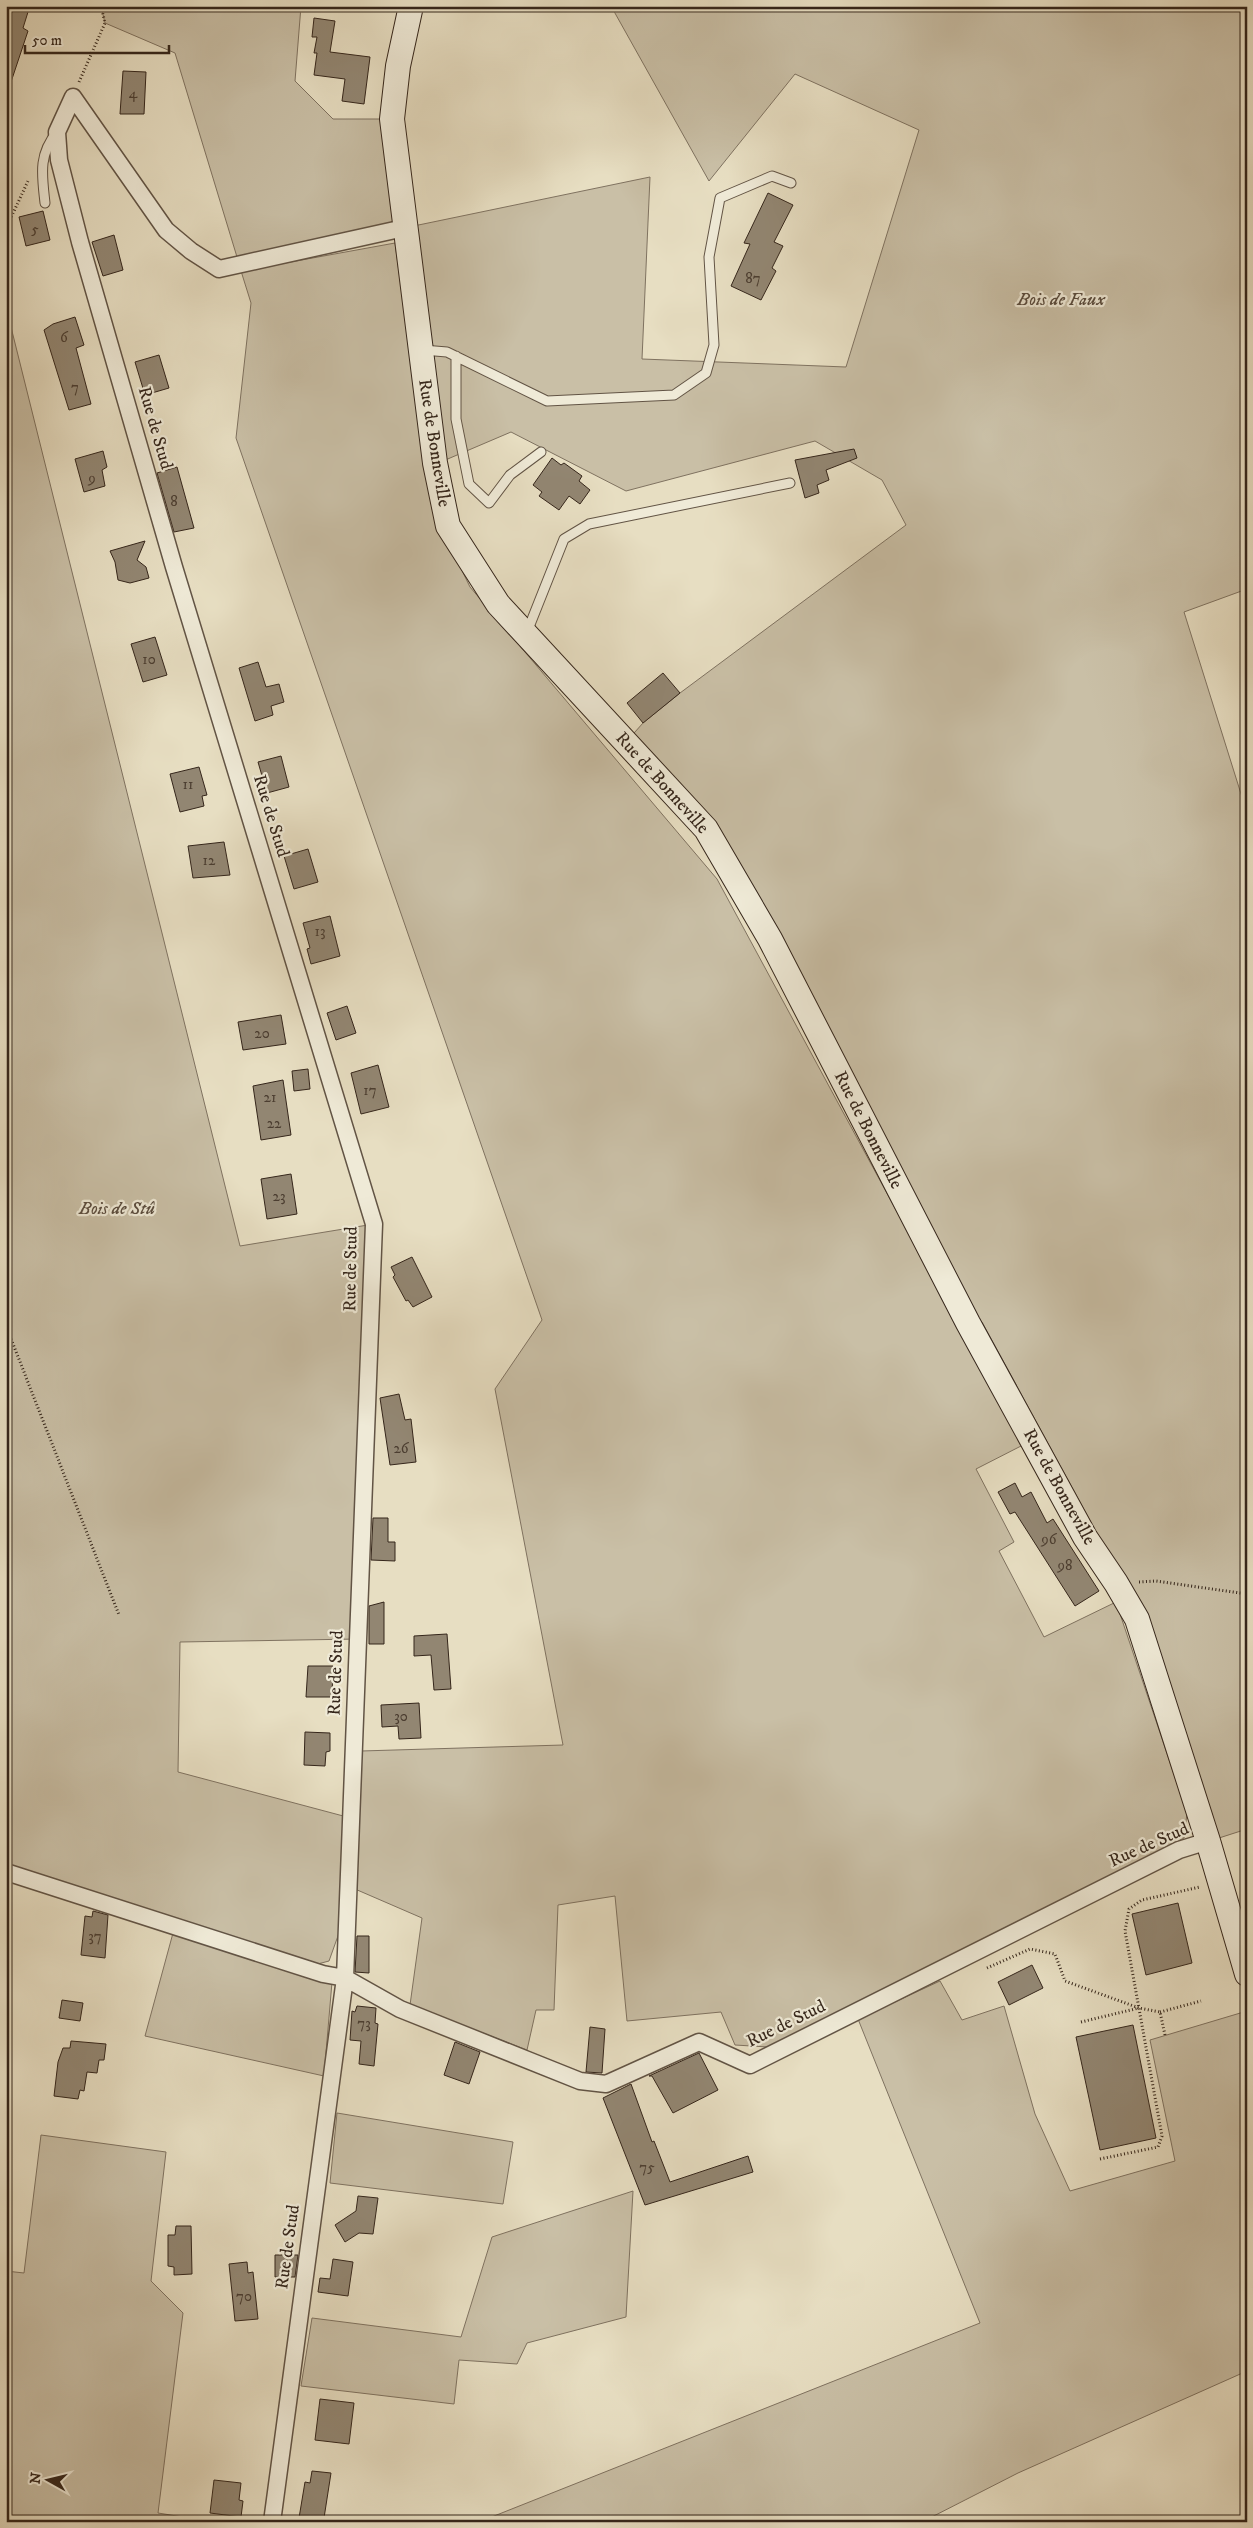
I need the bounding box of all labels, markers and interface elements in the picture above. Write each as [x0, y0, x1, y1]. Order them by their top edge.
scale bar [25, 22, 169, 54]
text: 50 m [32, 31, 62, 50]
house number: 4 [129, 84, 138, 103]
house number: 5 [31, 220, 39, 239]
house number: 87 [745, 269, 761, 288]
park label: Bois de Faux [1016, 289, 1106, 311]
house number: 6 [60, 328, 69, 347]
street label: Rue de Bonneville [413, 377, 455, 509]
house number: 7 [71, 378, 79, 397]
street label: Rue de Stud [133, 384, 177, 472]
house number: 9 [87, 469, 96, 488]
house number: 8 [170, 492, 178, 511]
house number: 10 [142, 650, 156, 669]
street label: Rue de Bonneville [611, 728, 713, 838]
street label: Rue de Stud [248, 772, 294, 860]
house number: 11 [182, 775, 194, 794]
house number: 12 [203, 851, 216, 870]
house number: 13 [314, 922, 326, 941]
house number: 20 [254, 1024, 270, 1043]
street label: Rue de Bonneville [829, 1067, 907, 1193]
house number: 17 [363, 1081, 377, 1100]
house number: 21 [264, 1088, 276, 1107]
house number: 22 [267, 1114, 282, 1133]
house number: 23 [273, 1187, 285, 1206]
park label: Bois de Stû [78, 1198, 155, 1220]
street label: Rue de Stud [339, 1226, 363, 1312]
street label: Rue de Bonneville [1018, 1425, 1100, 1549]
house number: 26 [393, 1439, 410, 1458]
house number: 96 [1040, 1530, 1058, 1549]
house number: 98 [1057, 1556, 1073, 1575]
street label: Rue de Stud [324, 1630, 348, 1716]
house number: 30 [394, 1707, 408, 1726]
street label: Rue de Stud [1106, 1818, 1192, 1872]
house number: 37 [88, 1927, 102, 1946]
street label: Rue de Stud [743, 1995, 829, 2053]
house number: 73 [357, 2014, 371, 2033]
house number: 75 [639, 2158, 655, 2177]
street label: Rue de Stud [271, 2203, 305, 2291]
house number: 70 [236, 2287, 252, 2306]
north arrow [22, 2456, 72, 2506]
text: N [26, 2471, 46, 2485]

